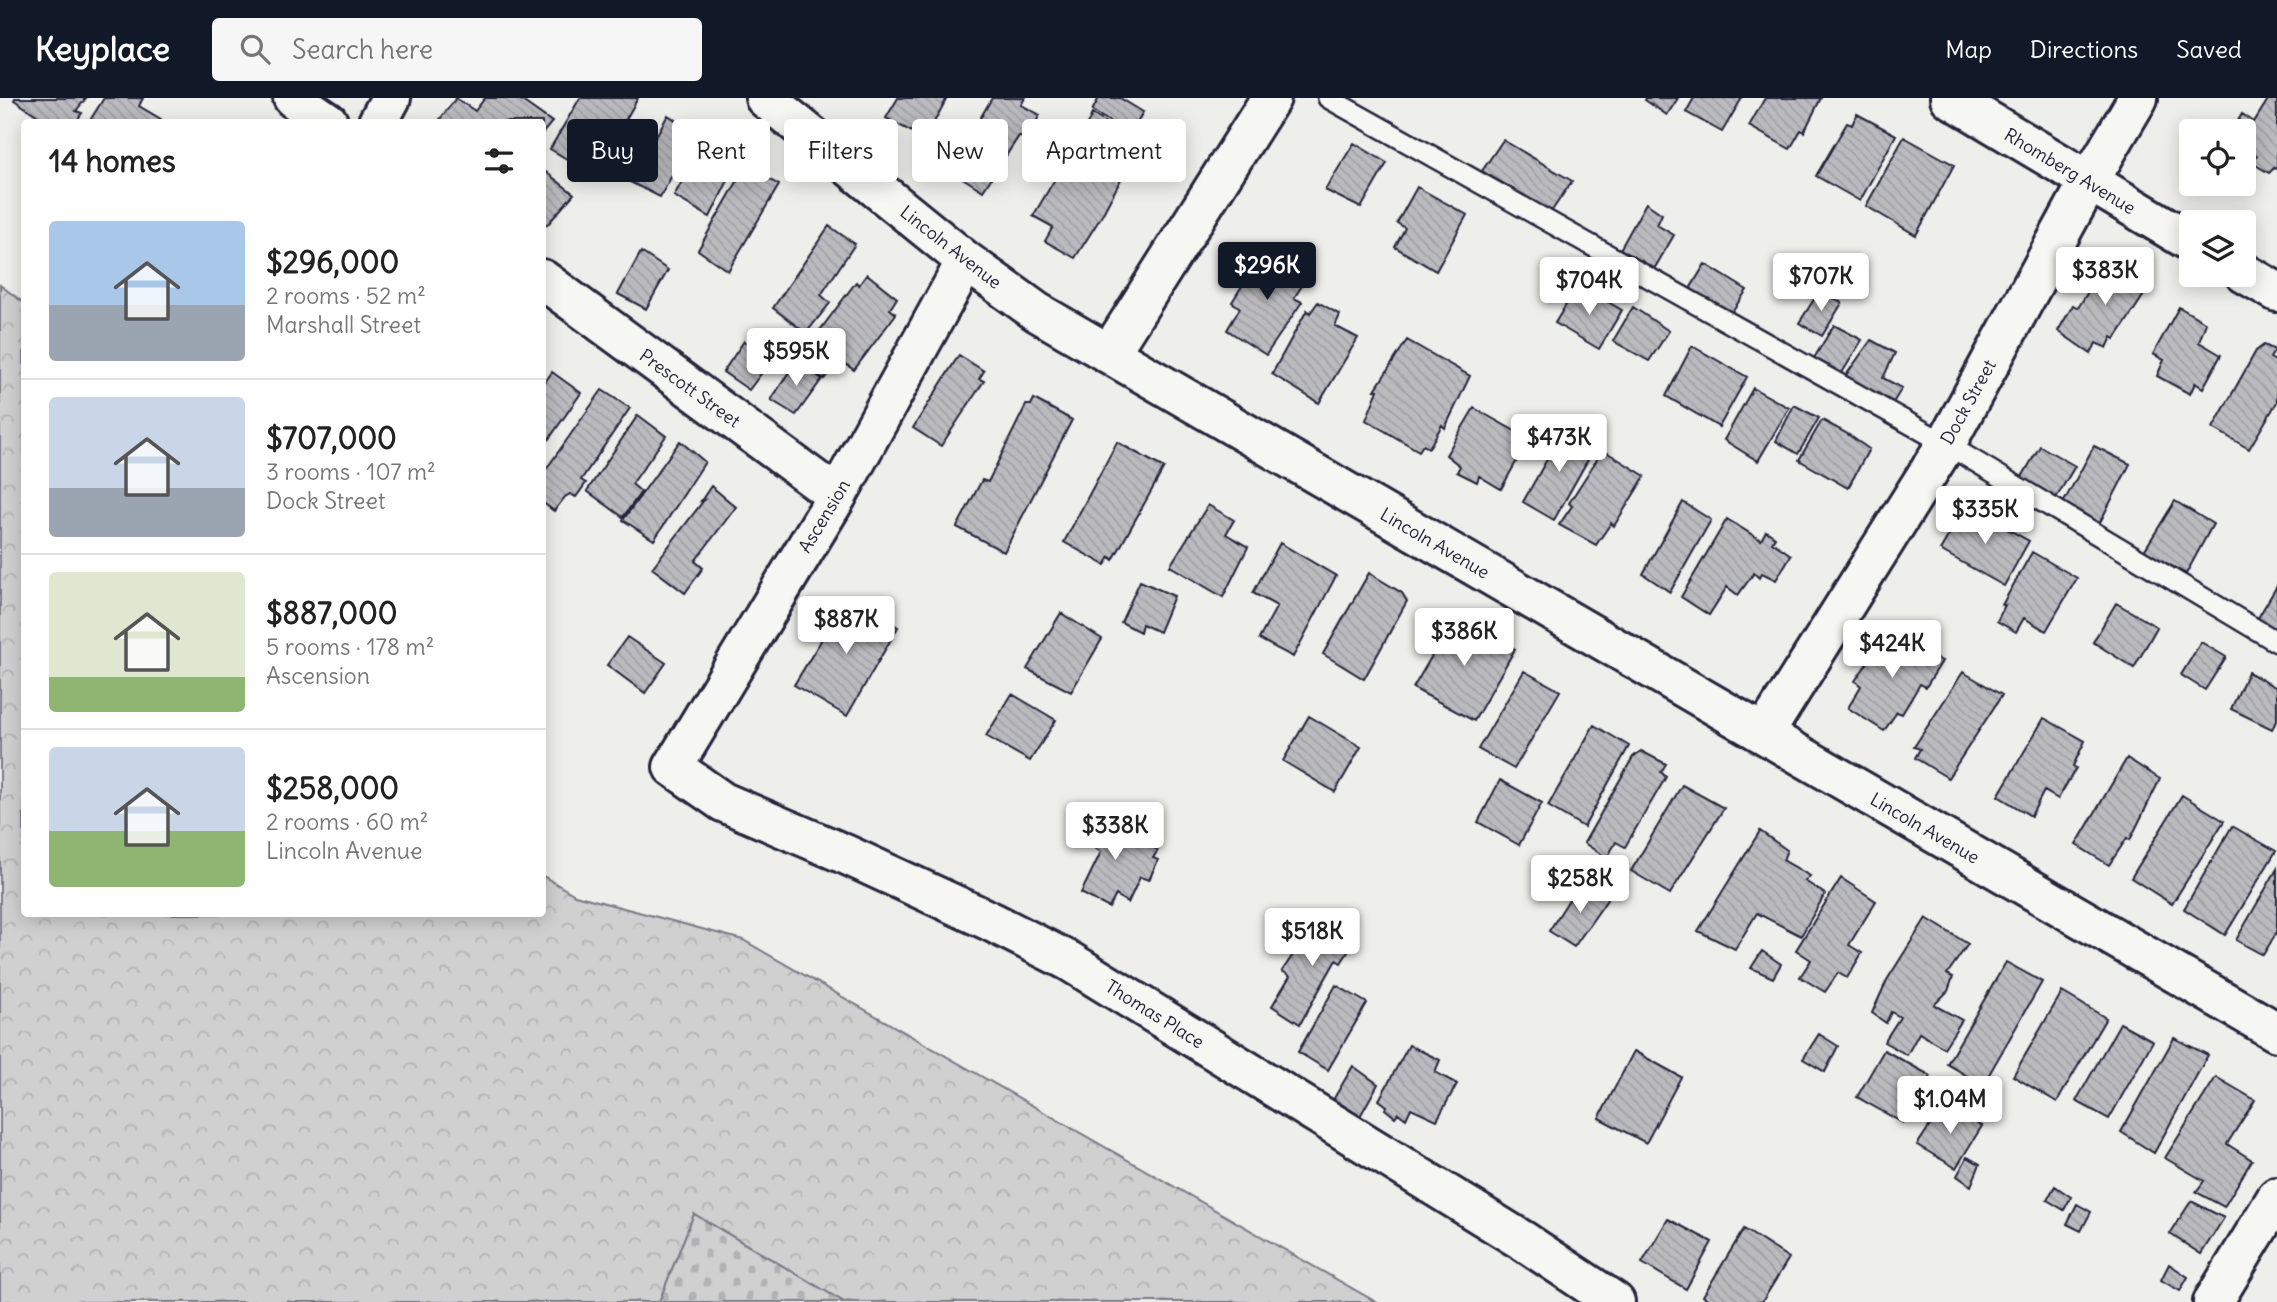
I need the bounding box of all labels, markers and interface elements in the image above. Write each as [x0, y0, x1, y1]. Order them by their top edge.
search box [212, 18, 702, 81]
text: Keyplace [35, 28, 170, 70]
icon: search [236, 30, 274, 68]
text: Search here [292, 33, 433, 66]
text: Map [1945, 34, 1992, 64]
text: Directions [2030, 34, 2138, 64]
text: Saved [2176, 34, 2242, 64]
chip: Buy [567, 119, 658, 182]
chip: Rent [672, 119, 770, 182]
chip: Filters [784, 119, 898, 182]
chip: New [912, 119, 1008, 182]
chip: Apartment [1022, 119, 1186, 182]
map controls [2179, 119, 2256, 287]
button: locate [2179, 119, 2256, 196]
street label: Rhomberg Avenue [2000, 123, 2140, 219]
text: 14 homes [49, 142, 176, 180]
icon: filters [480, 142, 518, 180]
street label: Lincoln Avenue [896, 200, 1006, 294]
button: layers [2179, 210, 2256, 287]
pin: $296K [1218, 242, 1316, 302]
text: $296,000 [266, 243, 399, 281]
pin: $383K [2056, 248, 2154, 307]
icon: home [105, 249, 189, 333]
text: $296K [1234, 250, 1300, 279]
pin: $707K [1772, 254, 1870, 313]
text: $383K [2072, 255, 2138, 284]
pin: $704K [1540, 258, 1638, 317]
text: $707K [1789, 261, 1853, 290]
text: $704K [1556, 265, 1622, 294]
text: 2 rooms · 52 m² [266, 281, 426, 310]
text: Marshall Street [266, 310, 421, 339]
pin: $595K [747, 328, 845, 388]
text: $595K [763, 336, 829, 365]
street label: Prescott Street [635, 344, 745, 432]
street label: Dock Street [1935, 356, 2001, 448]
pin: $473K [1510, 414, 1608, 474]
text: $707,000 [266, 419, 397, 457]
text: $473K [1527, 422, 1591, 451]
icon: home [105, 425, 189, 509]
text: 3 rooms · 107 m² [266, 457, 436, 486]
street label: Ascension [793, 475, 855, 557]
text: Dock Street [266, 486, 386, 515]
pin: $335K [1936, 486, 2034, 546]
text: $335K [1952, 494, 2018, 523]
street label: Lincoln Avenue [1376, 502, 1494, 584]
text: $887,000 [266, 594, 397, 632]
pin: $887K [797, 596, 895, 656]
icon: home [105, 600, 189, 684]
text: $887K [814, 604, 878, 633]
pin: $386K [1415, 608, 1513, 668]
text: $386K [1431, 616, 1497, 645]
pin: $424K [1843, 620, 1941, 680]
text: $424K [1859, 628, 1925, 657]
text: 5 rooms · 178 m² [266, 632, 434, 661]
text: Ascension [266, 661, 370, 690]
text: $258,000 [266, 769, 399, 807]
icon: home [105, 775, 189, 859]
street label: Lincoln Avenue [1866, 787, 1984, 869]
pin: $338K [1066, 802, 1164, 862]
text: 2 rooms · 60 m² [266, 807, 428, 836]
text: $338K [1082, 810, 1148, 839]
text: Lincoln Avenue [266, 836, 422, 865]
pin: $258K [1531, 856, 1629, 915]
text: $258K [1547, 863, 1613, 892]
pin: $518K [1263, 908, 1361, 968]
text: $518K [1281, 916, 1343, 945]
street label: Thomas Place [1101, 975, 1209, 1053]
pin: $1.04M [1893, 1076, 2007, 1136]
text: $1.04M [1913, 1084, 1987, 1113]

